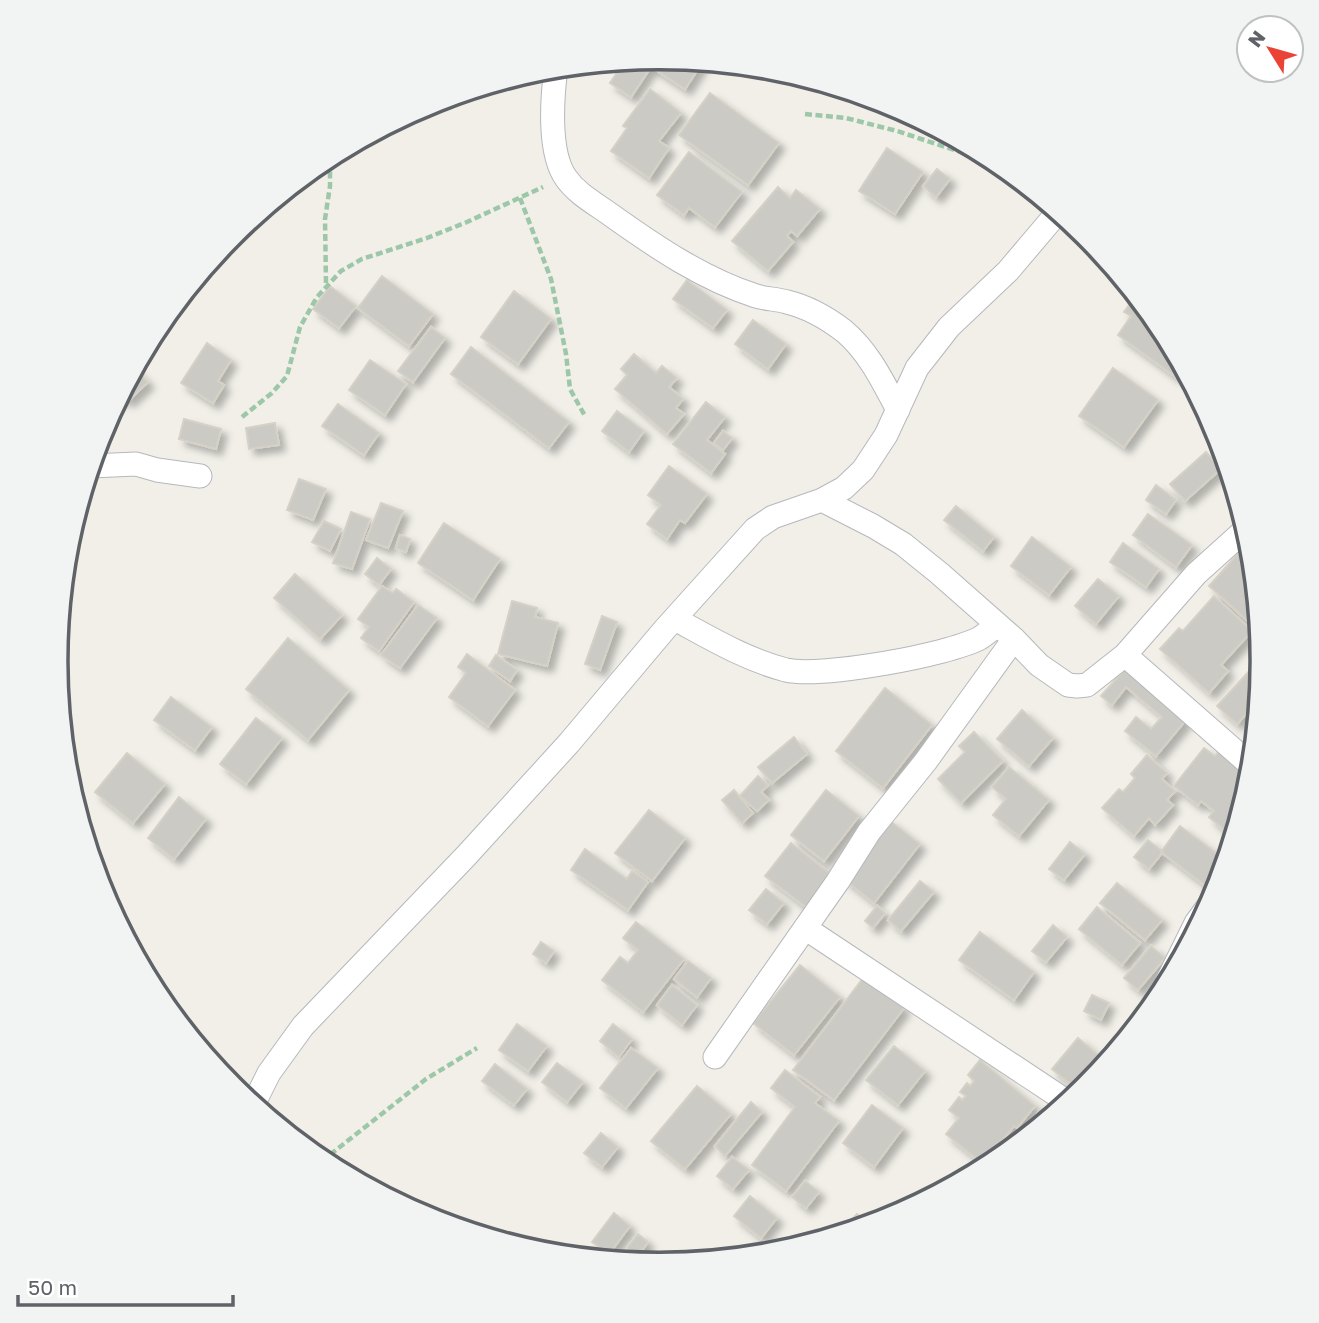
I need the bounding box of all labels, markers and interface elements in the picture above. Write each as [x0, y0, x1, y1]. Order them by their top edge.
north arrow [1235, 14, 1305, 84]
text: N [1242, 26, 1270, 51]
scale bar [18, 1264, 233, 1308]
text: 50 m [28, 1274, 77, 1300]

